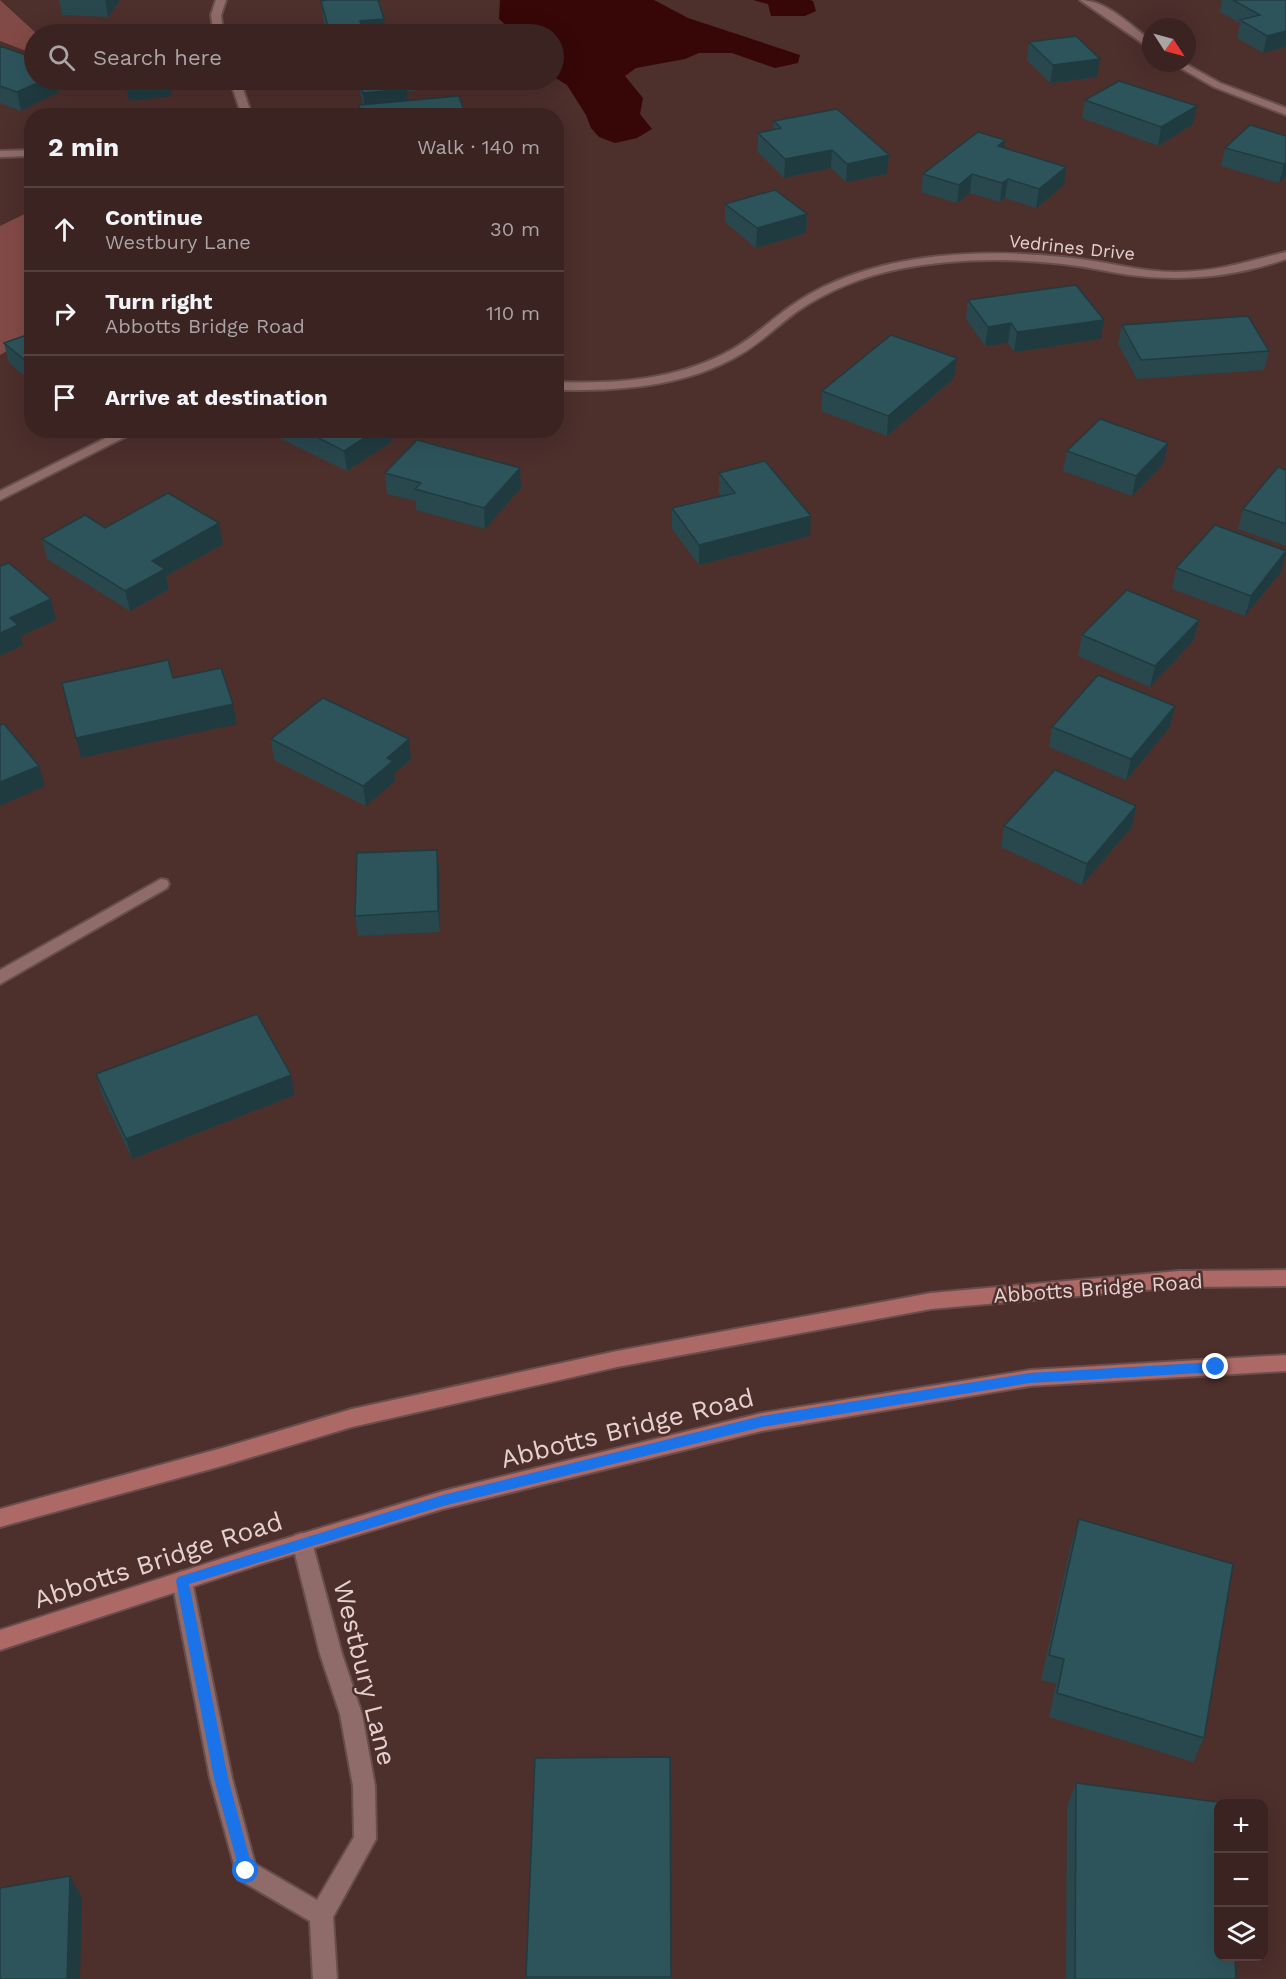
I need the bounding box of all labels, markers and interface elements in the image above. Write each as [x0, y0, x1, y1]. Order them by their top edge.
north arrow [1142, 18, 1196, 72]
search box [24, 24, 564, 90]
icon: search [45, 41, 78, 74]
text: Search here [93, 45, 222, 70]
text: 2 min [48, 132, 119, 162]
text: Walk · 140 m [417, 135, 540, 159]
text: Continue [105, 205, 203, 230]
icon: ahead [48, 213, 81, 246]
text: 30 m [490, 217, 540, 241]
text: Westbury Lane [105, 230, 251, 254]
street label: Vedrines Drive [1008, 230, 1136, 264]
text: Turn right [105, 289, 212, 314]
icon: right [48, 297, 81, 330]
text: 110 m [486, 301, 540, 325]
text: Abbotts Bridge Road [105, 314, 305, 338]
icon: arrive [48, 381, 81, 414]
text: Arrive at destination [105, 385, 328, 410]
street label: Abbotts Bridge Road [992, 1268, 1204, 1308]
route end [1202, 1353, 1228, 1379]
street label: Abbotts Bridge Road [497, 1382, 757, 1474]
street label: Abbotts Bridge Road [30, 1506, 286, 1614]
street label: Westbury Lane [328, 1577, 402, 1769]
map controls [1214, 1799, 1268, 1961]
button: + [1214, 1799, 1268, 1853]
button: − [1214, 1853, 1268, 1907]
route start [232, 1857, 258, 1883]
button: layers [1214, 1907, 1268, 1961]

